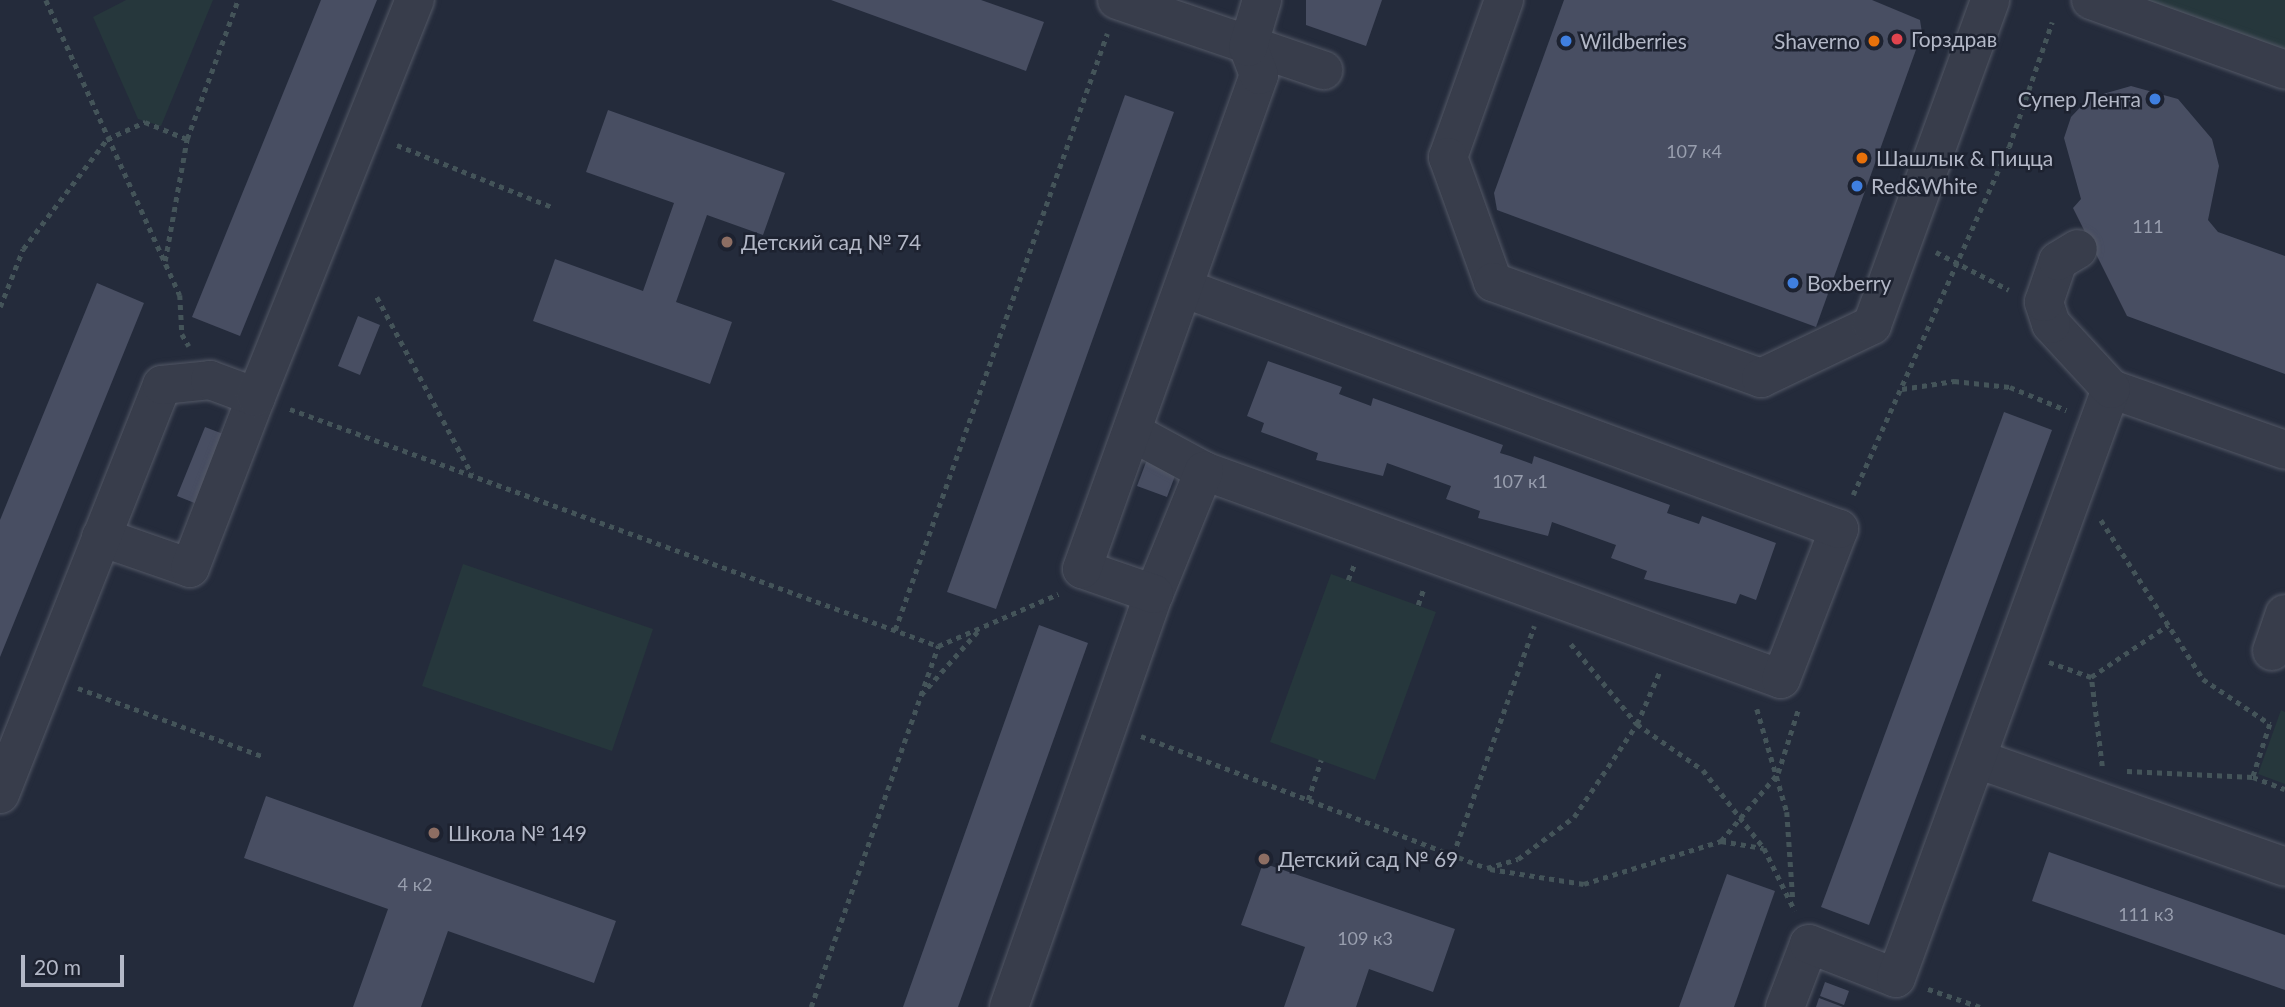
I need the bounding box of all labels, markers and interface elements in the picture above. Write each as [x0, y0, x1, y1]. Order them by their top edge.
place label: Горздрав [1911, 26, 1997, 52]
place label: Wildberries [1580, 28, 1687, 54]
place label: Shaverno [1774, 28, 1860, 54]
marker: Горздрав [1889, 31, 1905, 47]
marker: Wildberries [1558, 33, 1574, 49]
marker: Shaverno [1866, 33, 1882, 49]
place label: Супер Лента [2018, 86, 2141, 112]
marker: Супер Лента [2147, 91, 2163, 107]
house number: 107 к4 [1666, 140, 1722, 162]
place label: Шашлык & Пицца [1876, 145, 2053, 171]
marker: Шашлык & Пицца [1854, 150, 1870, 166]
place label: Red&White [1871, 173, 1978, 199]
marker: Red&White [1849, 178, 1865, 194]
house number: 111 [2132, 215, 2164, 237]
place label: Детский сад № 74 [741, 229, 921, 255]
marker: Детский сад № 74 [719, 234, 735, 250]
place label: Boxberry [1807, 270, 1891, 296]
marker: Boxberry [1785, 275, 1801, 291]
house number: 107 к1 [1492, 470, 1548, 492]
place label: Школа № 149 [448, 820, 587, 846]
marker: Школа № 149 [426, 825, 442, 841]
place label: Детский сад № 69 [1278, 846, 1458, 872]
marker: Детский сад № 69 [1256, 851, 1272, 867]
house number: 4 к2 [398, 873, 432, 895]
house number: 111 к3 [2118, 903, 2174, 925]
house number: 109 к3 [1337, 927, 1393, 949]
scale bar [24, 940, 128, 984]
text: 20 m [34, 954, 81, 979]

